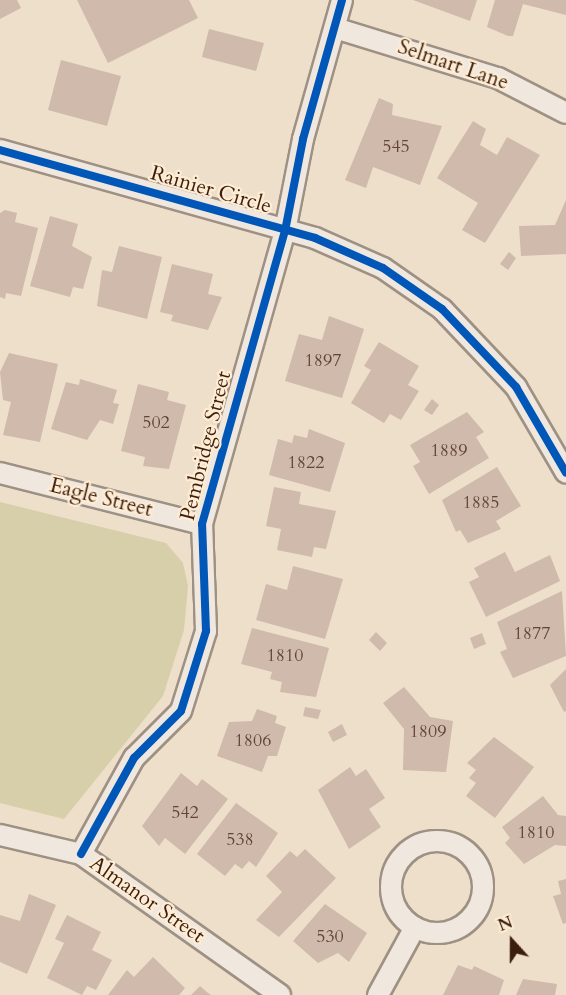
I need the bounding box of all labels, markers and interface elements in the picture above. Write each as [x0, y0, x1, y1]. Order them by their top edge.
street label: Selmart Lane [394, 34, 512, 96]
house number: 545 [382, 136, 410, 158]
street label: Rainier Circle [148, 161, 274, 219]
house number: 1897 [305, 350, 341, 372]
street label: Pembridge Street [175, 369, 237, 523]
house number: 502 [142, 412, 170, 434]
house number: 1889 [431, 440, 467, 462]
house number: 1822 [288, 452, 324, 474]
street label: Eagle Street [47, 473, 155, 523]
house number: 1885 [463, 492, 499, 514]
house number: 1877 [514, 623, 550, 645]
house number: 1810 [267, 645, 303, 667]
house number: 1809 [410, 721, 446, 743]
house number: 1806 [235, 730, 271, 752]
house number: 542 [171, 802, 199, 824]
house number: 1810 [518, 822, 554, 844]
house number: 538 [226, 829, 254, 851]
street label: Almanor Street [85, 851, 209, 949]
north arrow [482, 911, 542, 971]
text: N [495, 911, 516, 937]
house number: 530 [316, 926, 344, 948]

